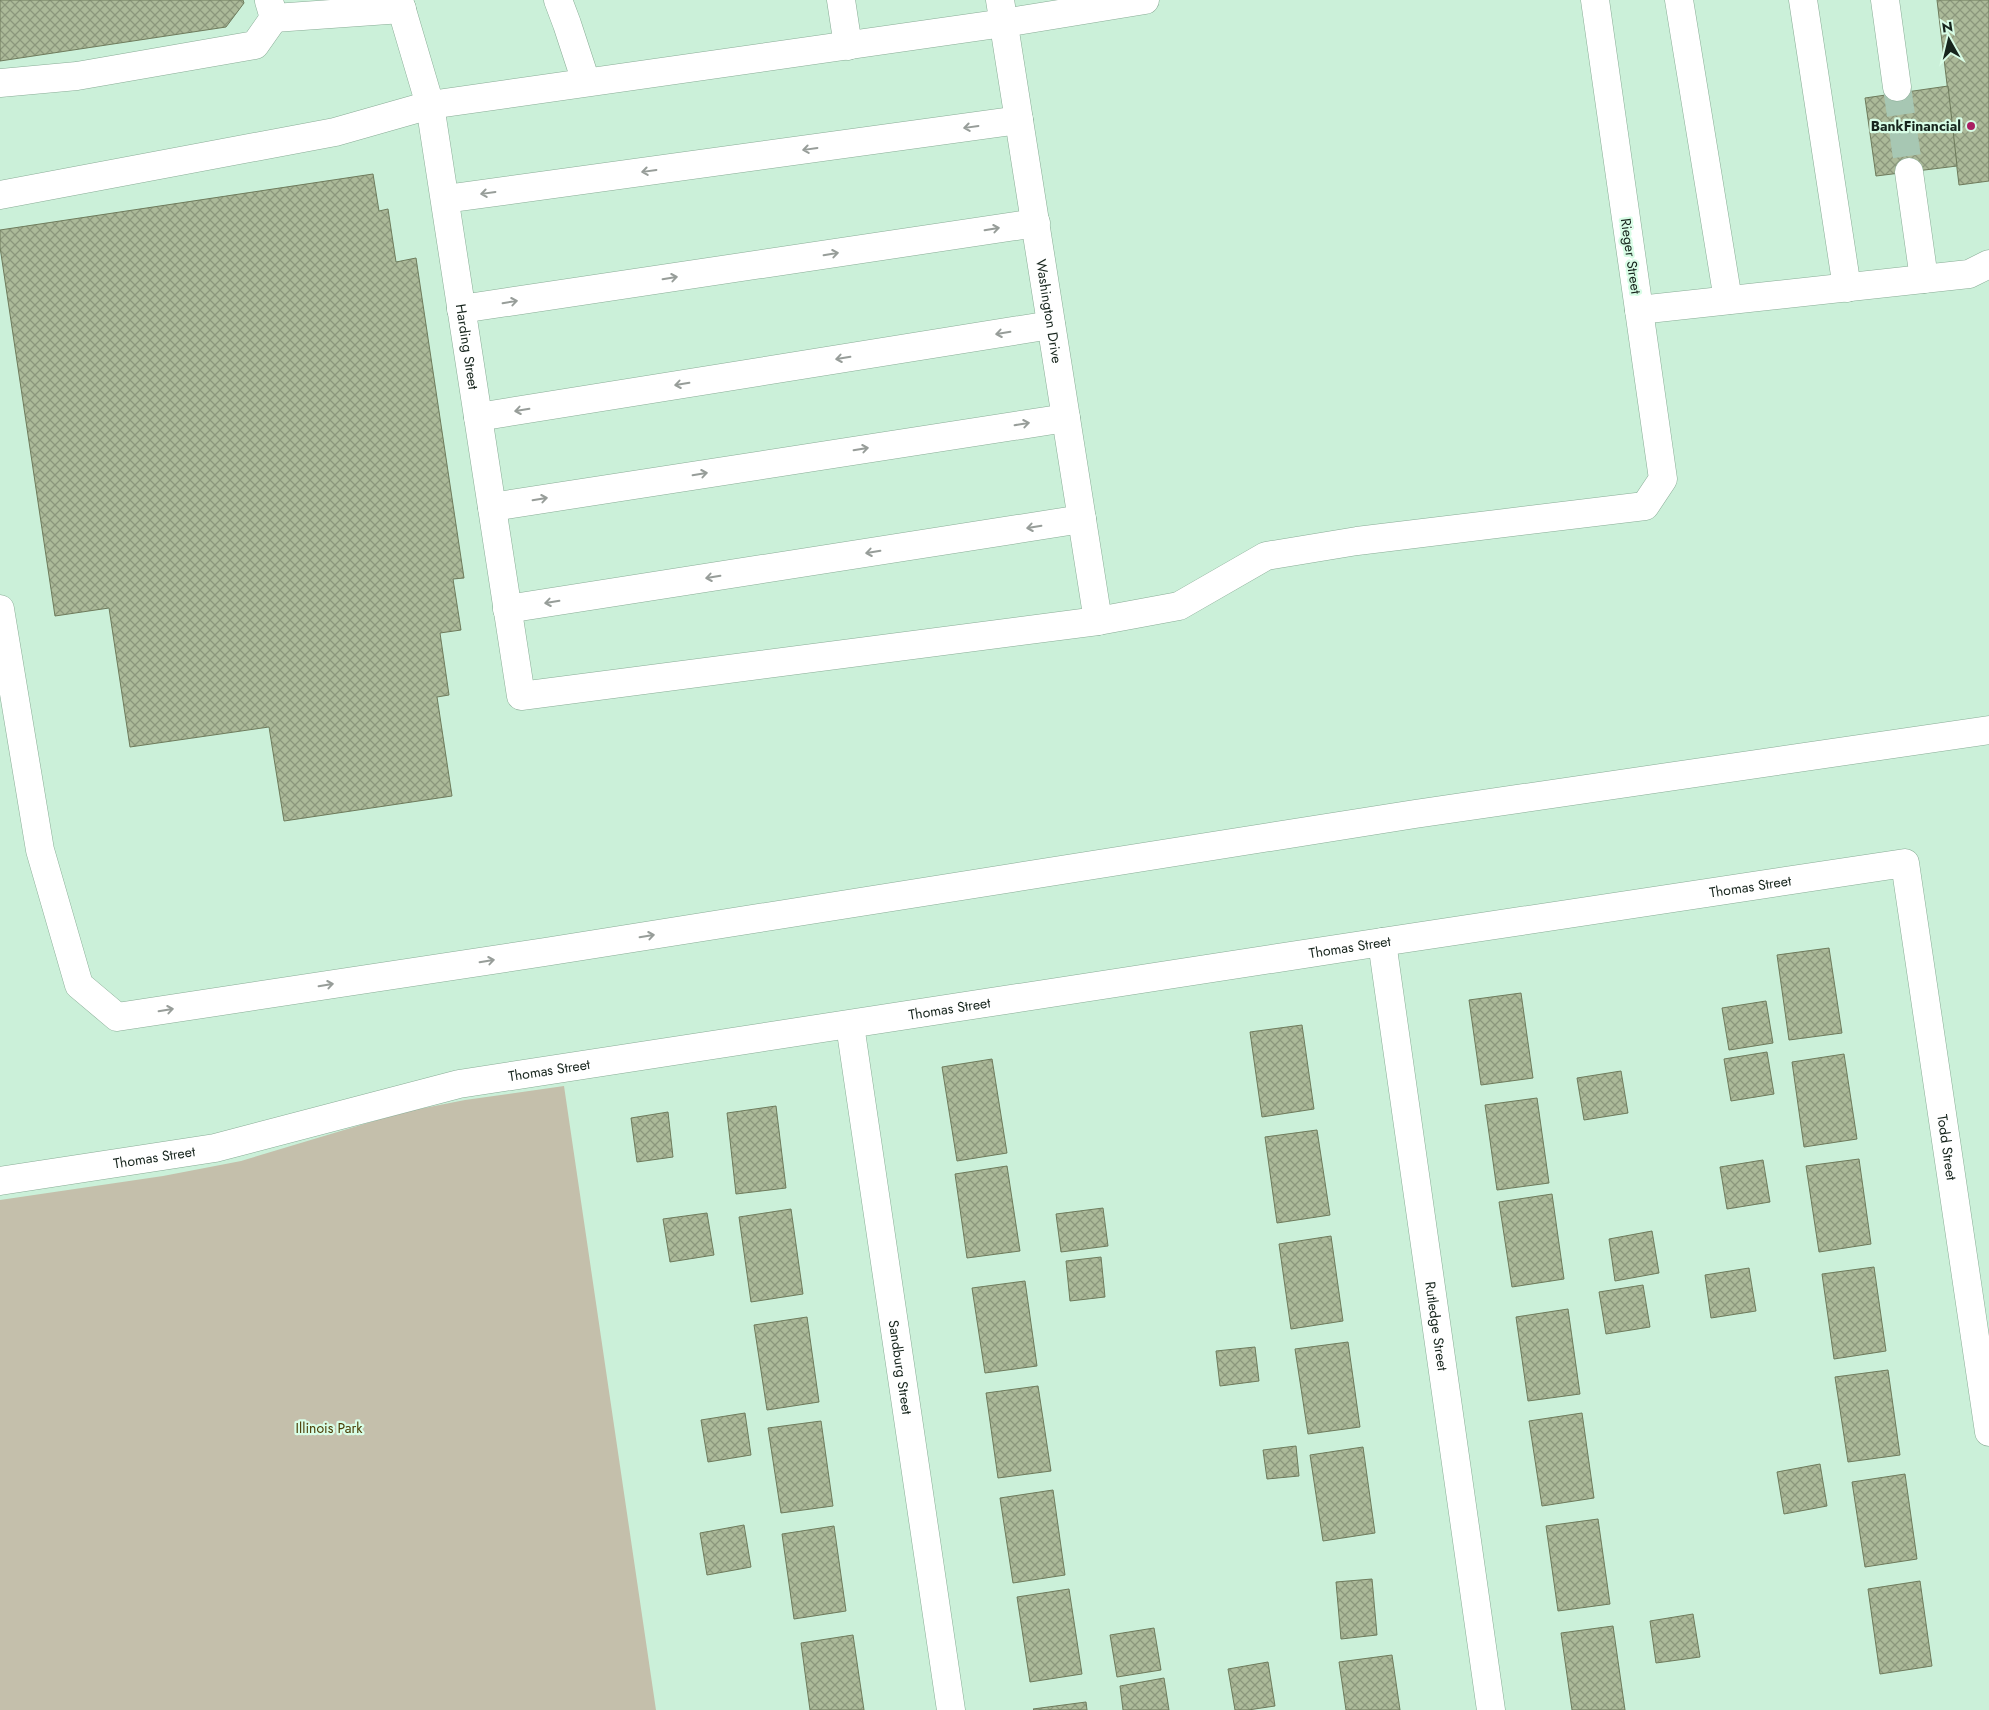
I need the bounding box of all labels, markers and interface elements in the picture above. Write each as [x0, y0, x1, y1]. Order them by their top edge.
north arrow [1924, 15, 1974, 65]
text: N [1940, 16, 1954, 38]
place label: BankFinancial [1871, 116, 1961, 136]
marker: BankFinancial [1965, 120, 1977, 132]
one-way arrow [963, 122, 979, 132]
one-way arrow [802, 144, 818, 154]
one-way arrow [641, 166, 657, 176]
one-way arrow [480, 189, 496, 199]
street label: Rieger Street [1616, 217, 1646, 296]
one-way arrow [983, 224, 999, 234]
one-way arrow [823, 248, 839, 258]
street label: Washington Drive [1031, 258, 1067, 365]
one-way arrow [662, 273, 678, 283]
one-way arrow [501, 297, 517, 307]
street label: Harding Street [451, 303, 484, 391]
one-way arrow [996, 328, 1012, 338]
one-way arrow [835, 354, 851, 364]
one-way arrow [675, 379, 691, 389]
one-way arrow [514, 405, 530, 415]
one-way arrow [1013, 419, 1029, 429]
one-way arrow [853, 444, 869, 454]
one-way arrow [692, 469, 708, 479]
one-way arrow [531, 494, 547, 504]
one-way arrow [1026, 522, 1042, 532]
one-way arrow [866, 547, 882, 557]
one-way arrow [705, 572, 721, 582]
one-way arrow [545, 597, 561, 607]
street label: Thomas Street [1708, 870, 1793, 902]
one-way arrow [639, 931, 655, 941]
street label: Thomas Street [1307, 931, 1393, 963]
one-way arrow [479, 956, 495, 966]
one-way arrow [318, 980, 334, 990]
street label: Thomas Street [907, 992, 992, 1025]
one-way arrow [157, 1004, 173, 1014]
street label: Thomas Street [507, 1054, 592, 1086]
street label: Todd Street [1932, 1113, 1962, 1182]
street label: Thomas Street [112, 1141, 197, 1173]
street label: Rutledge Street [1420, 1280, 1453, 1373]
street label: Sandburg Street [884, 1319, 917, 1417]
park label: Illinois Park [296, 1418, 363, 1438]

